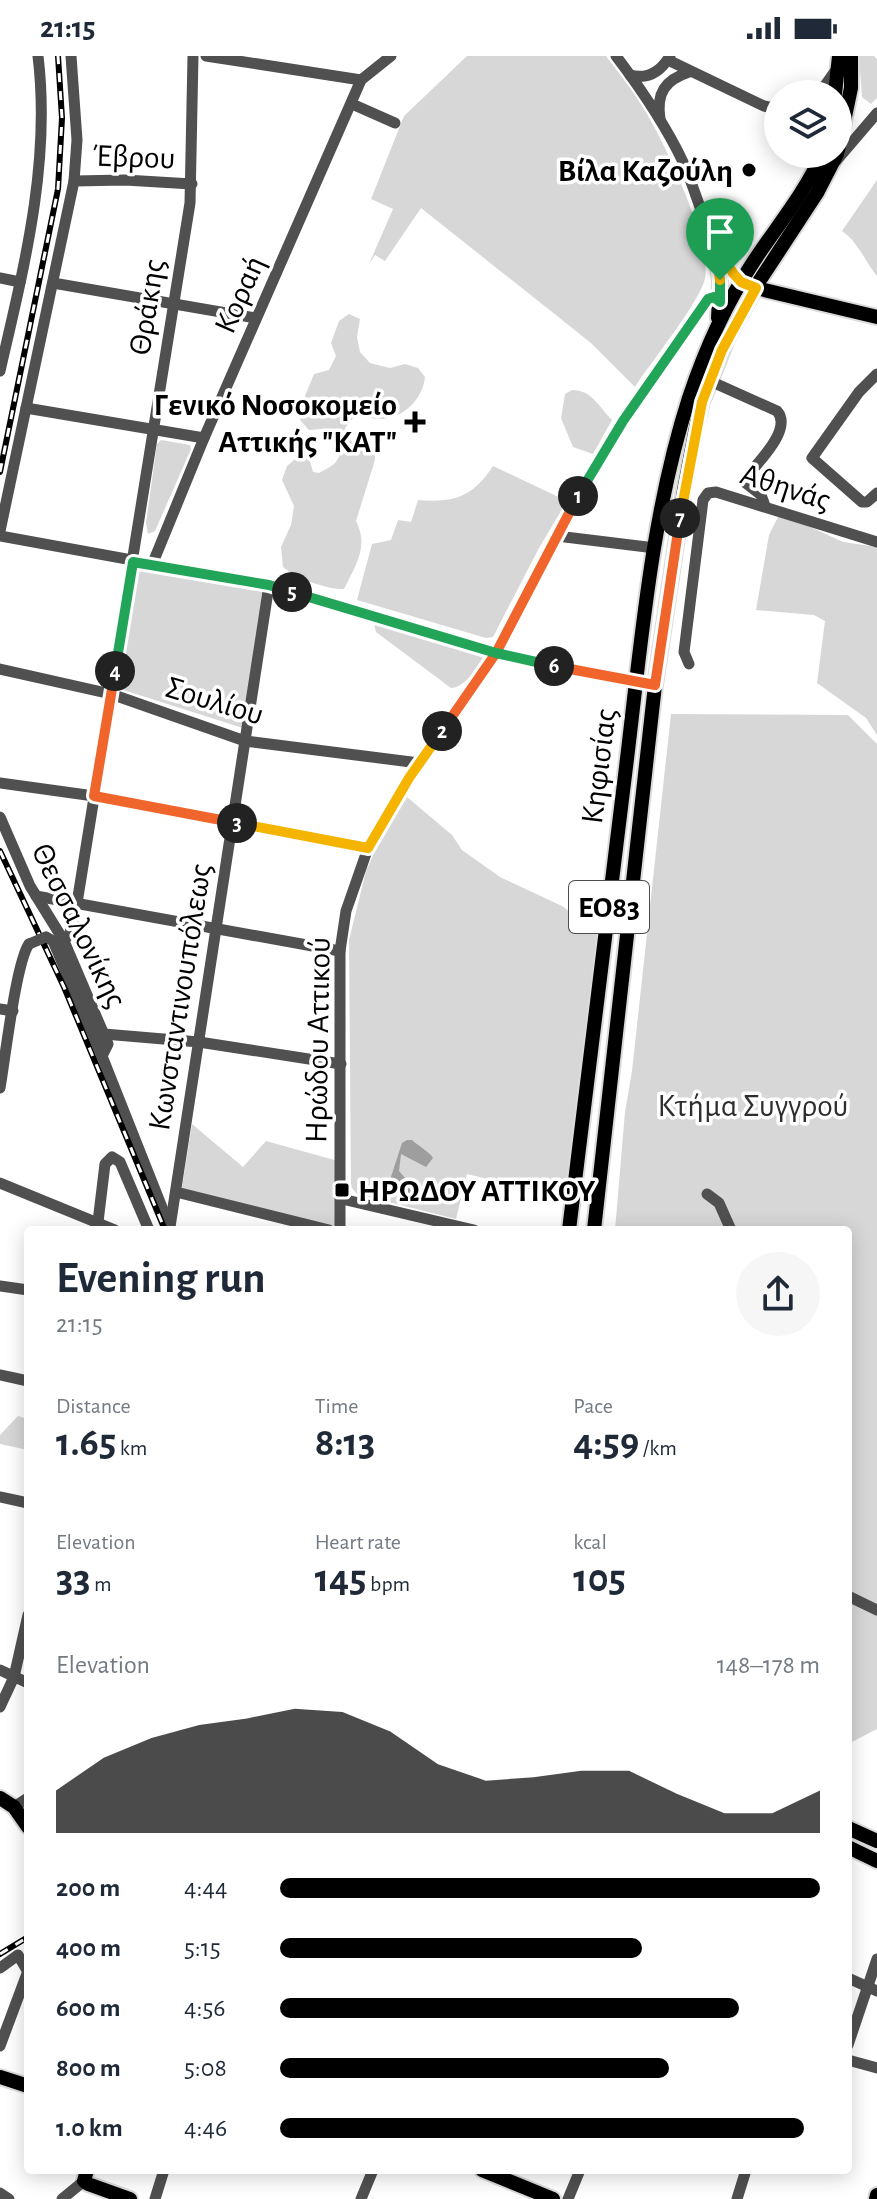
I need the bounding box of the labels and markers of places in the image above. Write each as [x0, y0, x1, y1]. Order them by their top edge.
place label: Βίλα Καζούλη [558, 155, 733, 187]
marker: Βίλα Καζούλη [740, 161, 758, 179]
pin [686, 198, 754, 280]
place label: Γενικό Νοσοκομείο Αττικής "ΚΑΤ" [153, 389, 397, 458]
marker: Γενικό Νοσοκομείο Αττικής "ΚΑΤ" [404, 411, 426, 433]
pin: 1 [558, 476, 598, 516]
pin: 7 [660, 498, 700, 538]
pin: 5 [272, 572, 312, 612]
pin: 6 [534, 646, 574, 686]
pin: 4 [95, 651, 135, 691]
pin: 2 [422, 711, 462, 751]
pin: 3 [217, 803, 257, 843]
place label: ΗΡΩΔΟΥ ΑΤΤΙΚΟΥ [358, 1175, 595, 1207]
marker: ΗΡΩΔΟΥ ΑΤΤΙΚΟΥ [333, 1181, 351, 1199]

